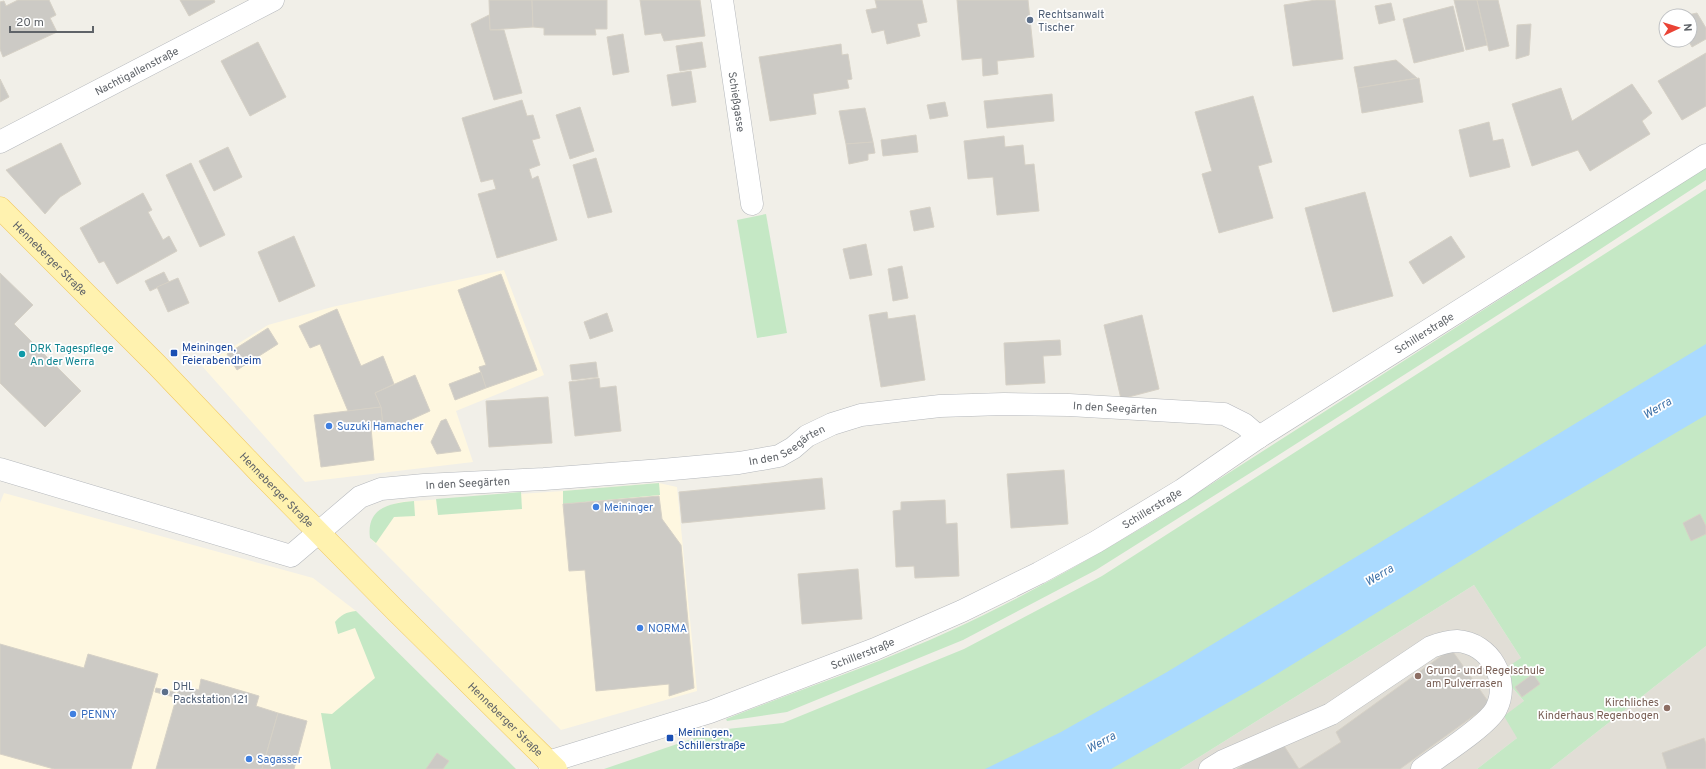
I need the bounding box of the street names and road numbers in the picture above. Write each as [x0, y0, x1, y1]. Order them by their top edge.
street label: Nachtigallenstraße [93, 44, 181, 99]
street label: Schießgasse [725, 71, 747, 133]
street label: Henneberger Straße [9, 219, 90, 299]
street label: Schillerstraße [1392, 310, 1457, 358]
street label: In den Seegärten [1073, 399, 1158, 418]
street label: In den Seegärten [748, 422, 828, 469]
street label: Henneberger Straße [236, 450, 316, 531]
street label: In den Seegärten [425, 475, 510, 493]
street label: Schillerstraße [1120, 486, 1185, 533]
street label: Schillerstraße [829, 635, 897, 673]
street label: Henneberger Straße [464, 680, 545, 760]

